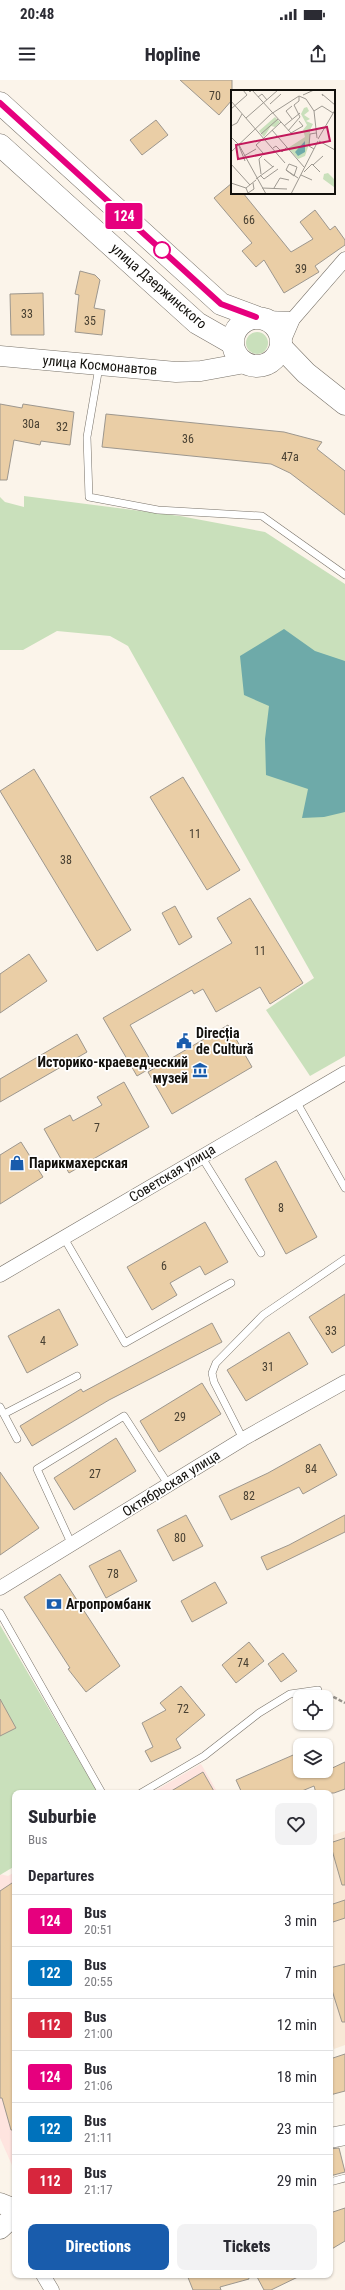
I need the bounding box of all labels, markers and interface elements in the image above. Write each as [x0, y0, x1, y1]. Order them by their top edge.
text: 20:48 [20, 5, 54, 23]
icon: menu [16, 43, 38, 65]
icon: share [307, 43, 329, 65]
text: Hopline [145, 44, 200, 65]
house number: 70 [209, 89, 221, 103]
inset map [231, 90, 335, 194]
line badge: 124 [101, 203, 147, 229]
text: 124 [113, 208, 135, 224]
house number: 66 [243, 213, 255, 227]
street label: улица Дзержинского [108, 240, 210, 332]
unlabelled marker [153, 241, 171, 259]
house number: 39 [295, 262, 307, 276]
house number: 33 [21, 307, 33, 321]
house number: 35 [84, 314, 96, 328]
street label: улица Космонавтов [42, 352, 158, 378]
house number: 30а [22, 417, 40, 431]
house number: 32 [56, 420, 68, 434]
house number: 36 [182, 432, 194, 446]
house number: 47а [281, 450, 299, 464]
house number: 11 [189, 827, 201, 841]
house number: 38 [60, 853, 72, 867]
house number: 11 [254, 944, 266, 958]
place label: Direcția de Cultură [196, 1025, 254, 1057]
public building icon: Direcția de Cultură [175, 1032, 193, 1050]
place label: Историко-краеведческий музей [38, 1054, 188, 1086]
museum icon: Историко-краеведческий музей [191, 1061, 209, 1079]
house number: 7 [94, 1121, 100, 1135]
street label: Советская улица [126, 1141, 218, 1205]
shop icon: Парикмахерская [8, 1154, 26, 1172]
place label: Парикмахерская [29, 1155, 128, 1171]
house number: 8 [278, 1201, 284, 1215]
house number: 6 [161, 1259, 167, 1273]
house number: 33 [325, 1324, 337, 1338]
house number: 4 [40, 1334, 46, 1348]
house number: 31 [262, 1360, 274, 1374]
house number: 29 [174, 1410, 186, 1424]
street label: Октябрьская улица [119, 1447, 223, 1519]
house number: 84 [305, 1462, 317, 1476]
house number: 27 [89, 1467, 101, 1481]
house number: 82 [243, 1489, 255, 1503]
house number: 80 [174, 1531, 186, 1545]
house number: 78 [107, 1567, 119, 1581]
bank icon: Агропромбанк [45, 1595, 63, 1613]
place label: Агропромбанк [66, 1596, 151, 1612]
house number: 74 [237, 1656, 249, 1670]
map controls [293, 1690, 333, 1778]
button: locate [293, 1690, 333, 1730]
house number: 72 [177, 1702, 189, 1716]
button: layers [293, 1738, 333, 1778]
button: heart [275, 1803, 317, 1845]
text: Suburbie [28, 1805, 96, 1828]
text: Bus [28, 1832, 47, 1847]
text: Departures [28, 1867, 94, 1885]
text: Bus [84, 1904, 107, 1922]
text: 3 min [284, 1912, 317, 1930]
text: 124 [39, 1913, 61, 1929]
text: 20:51 [84, 1922, 113, 1937]
text: Bus [84, 1956, 107, 1974]
text: 7 min [284, 1964, 317, 1982]
text: 122 [39, 1965, 61, 1981]
text: 20:55 [84, 1974, 113, 1989]
text: Bus [84, 2008, 107, 2026]
text: 12 min [277, 2016, 317, 2034]
text: 112 [39, 2017, 61, 2033]
text: 21:00 [84, 2026, 113, 2041]
text: Bus [84, 2060, 107, 2078]
text: 18 min [277, 2068, 317, 2086]
text: 124 [39, 2069, 61, 2085]
text: 21:06 [84, 2078, 113, 2093]
text: Bus [84, 2112, 107, 2130]
text: 23 min [277, 2120, 317, 2138]
text: 122 [39, 2121, 61, 2137]
text: 21:11 [84, 2130, 113, 2145]
text: Bus [84, 2164, 107, 2182]
text: 29 min [277, 2172, 317, 2190]
text: 112 [39, 2173, 61, 2189]
text: 21:17 [84, 2182, 113, 2197]
button: Directions [28, 2224, 169, 2270]
button: Tickets [177, 2224, 317, 2270]

